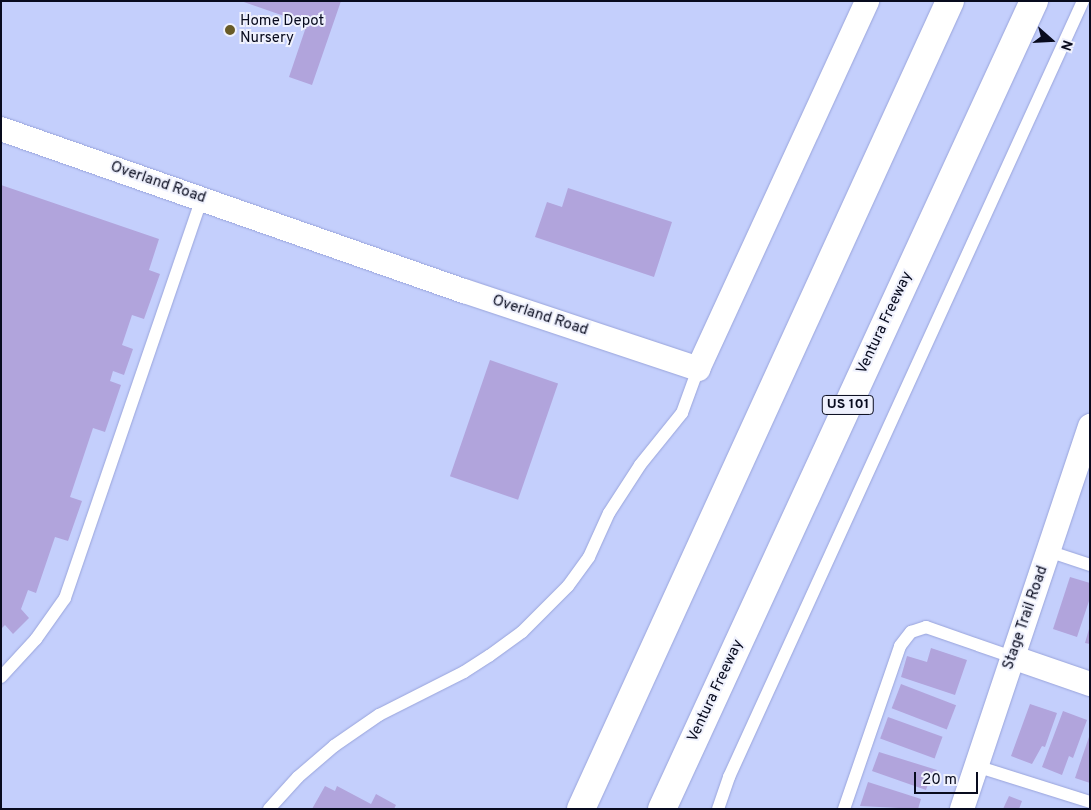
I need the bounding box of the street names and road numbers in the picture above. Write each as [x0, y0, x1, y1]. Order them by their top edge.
street label: Overland Road [108, 158, 208, 208]
street label: Ventura Freeway [853, 269, 917, 377]
street label: Overland Road [490, 292, 590, 340]
road number: US 101 [822, 394, 874, 416]
street label: Stage Trail Road [1000, 563, 1052, 673]
street label: Ventura Freeway [684, 637, 748, 745]

